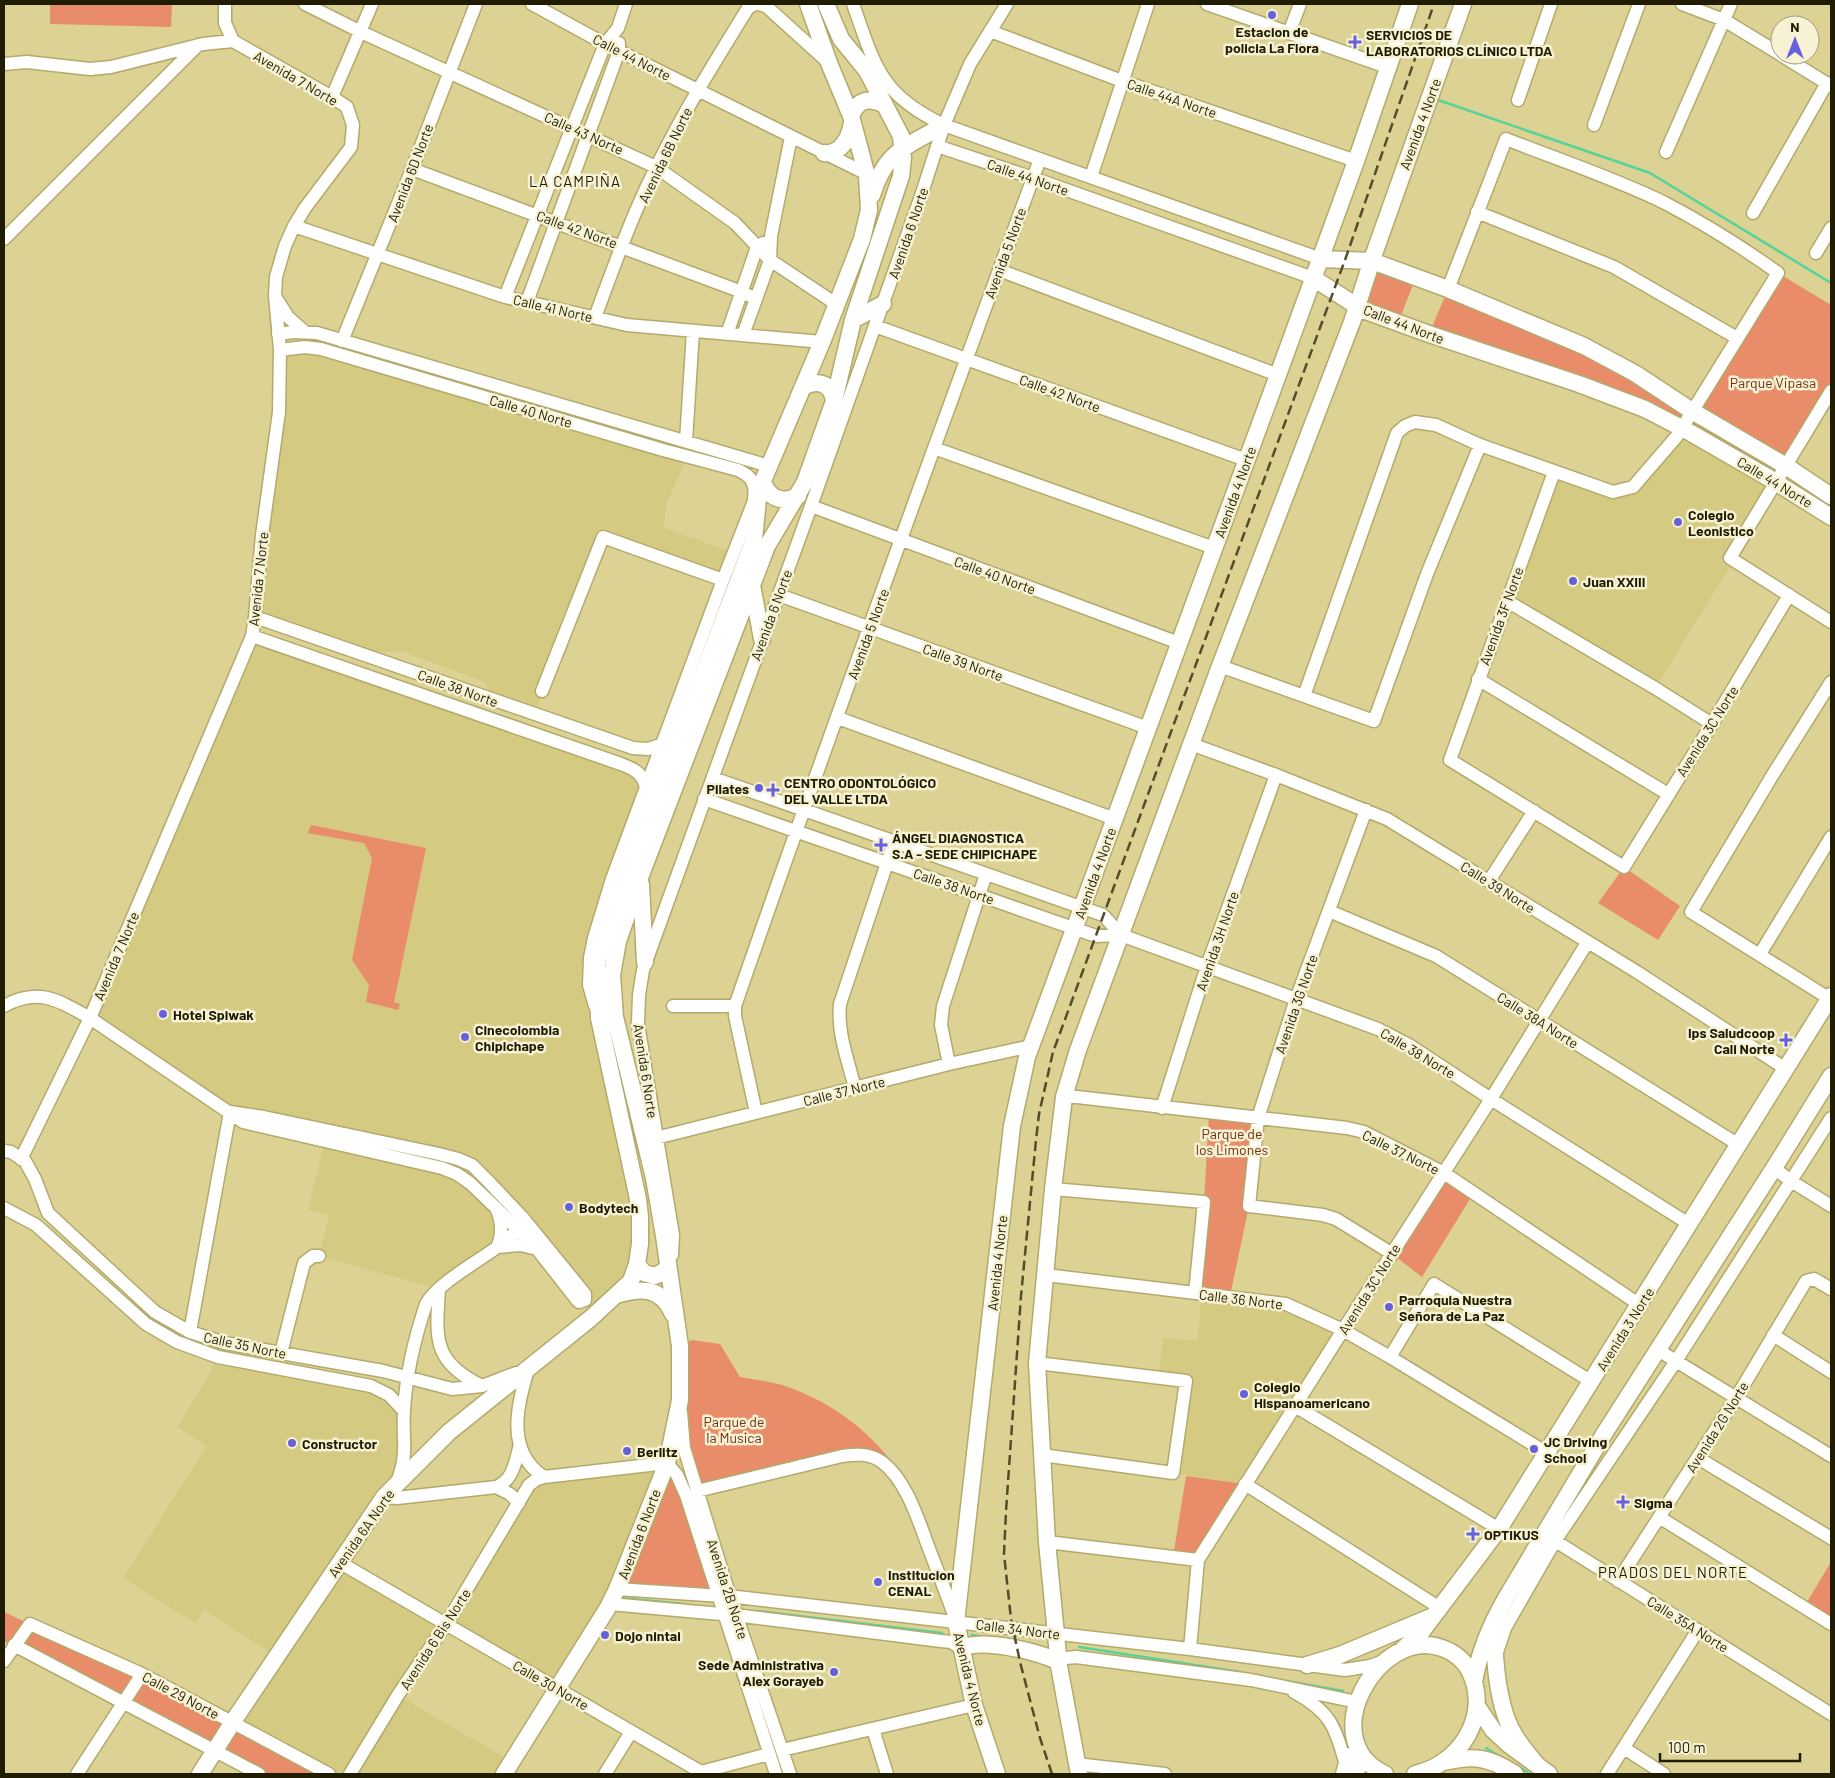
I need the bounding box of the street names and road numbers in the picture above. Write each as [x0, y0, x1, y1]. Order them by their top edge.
street label: Calle 44 Norte [590, 30, 674, 84]
street label: Avenida 7 Norte [251, 47, 341, 109]
street label: Calle 44A Norte [1125, 75, 1219, 121]
street label: Avenida 4 Norte [1396, 76, 1444, 172]
street label: Avenida 6B Norte [635, 104, 695, 206]
street label: Calle 43 Norte [542, 108, 626, 158]
street label: Avenida 6D Norte [383, 121, 437, 225]
street label: Calle 44 Norte [985, 155, 1071, 199]
street label: Avenida 6 Norte [884, 185, 932, 281]
street label: Avenida 5 Norte [981, 205, 1029, 301]
street label: Calle 42 Norte [534, 206, 620, 252]
street label: Calle 41 Norte [512, 291, 594, 325]
street label: Calle 44 Norte [1361, 301, 1447, 347]
street label: Calle 42 Norte [1017, 370, 1103, 416]
street label: Calle 40 Norte [488, 391, 574, 431]
street label: Avenida 4 Norte [1211, 444, 1259, 540]
street label: Calle 44 Norte [1734, 453, 1816, 511]
street label: Avenida 7 Norte [245, 531, 271, 627]
street label: Calle 40 Norte [952, 552, 1038, 598]
street label: Avenida 3F Norte [1475, 565, 1527, 667]
street label: Avenida 6 Norte [747, 567, 795, 663]
street label: Avenida 5 Norte [844, 586, 892, 682]
street label: Calle 39 Norte [920, 640, 1006, 684]
street label: Calle 38 Norte [415, 666, 501, 710]
street label: Avenida 3C Norte [1672, 682, 1742, 780]
street label: Avenida 4 Norte [1071, 825, 1119, 921]
street label: Calle 39 Norte [1458, 857, 1538, 917]
street label: Calle 38 Norte [911, 864, 997, 908]
street label: Avenida 3H Norte [1192, 889, 1242, 993]
street label: Avenida 7 Norte [90, 909, 142, 1003]
street label: Avenida 3G Norte [1271, 952, 1321, 1056]
street label: Calle 38A Norte [1494, 988, 1582, 1052]
street label: Avenida 6 Norte [630, 1023, 662, 1119]
street label: Calle 38 Norte [1377, 1024, 1459, 1082]
street label: Calle 37 Norte [801, 1073, 887, 1109]
street label: Calle 37 Norte [1360, 1126, 1442, 1178]
street label: Avenida 4 Norte [984, 1214, 1010, 1312]
street label: Avenida 3C Norte [1334, 1240, 1404, 1338]
street label: Avenida 3 Norte [1593, 1284, 1657, 1374]
street label: Calle 36 Norte [1198, 1285, 1284, 1313]
street label: Calle 35 Norte [202, 1328, 288, 1362]
street label: Avenida 2G Norte [1682, 1378, 1752, 1476]
street label: Avenida 6A Norte [324, 1486, 398, 1580]
street label: Avenida 6 Norte [614, 1486, 664, 1582]
street label: Avenida 2B Norte [704, 1537, 752, 1641]
street label: Avenida 6 Bis Norte [396, 1585, 474, 1693]
street label: Calle 35A Norte [1644, 1592, 1732, 1656]
street label: Calle 34 Norte [975, 1615, 1061, 1643]
street label: Avenida 4 Norte [950, 1630, 990, 1728]
street label: Calle 30 Norte [510, 1656, 592, 1714]
street label: Calle 29 Norte [140, 1668, 222, 1722]

